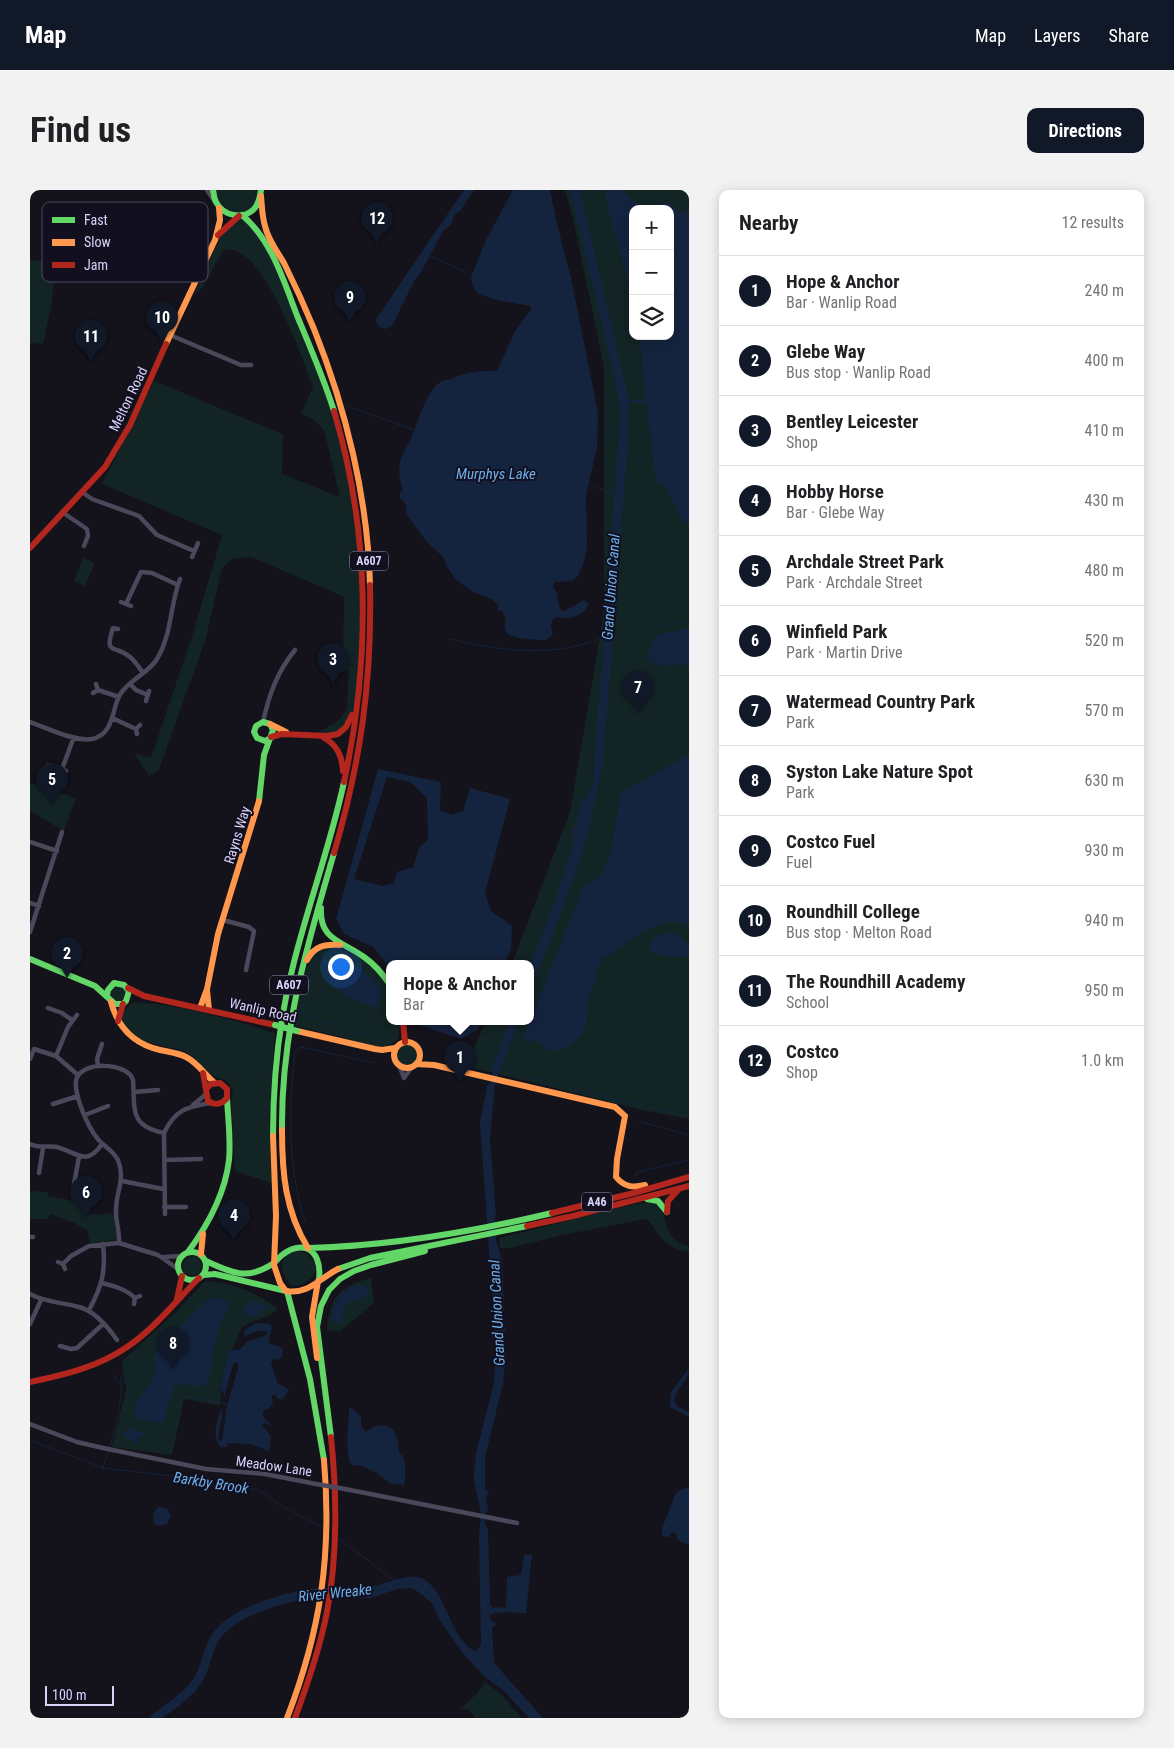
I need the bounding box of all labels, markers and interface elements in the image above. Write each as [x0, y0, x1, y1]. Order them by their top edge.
text: Map [25, 21, 66, 49]
text: Map [975, 25, 1006, 46]
text: Layers [1034, 25, 1081, 46]
text: Share [1109, 25, 1149, 46]
button: Directions [1027, 108, 1144, 153]
text: Find us [30, 110, 131, 151]
legend [42, 202, 208, 282]
pin: 12 [361, 202, 393, 243]
map controls [629, 205, 674, 340]
button: + [629, 205, 674, 250]
text: Nearby [739, 211, 798, 235]
text: Fast [84, 212, 108, 228]
text: 12 results [1062, 213, 1124, 232]
text: Slow [84, 234, 111, 250]
button: − [629, 250, 674, 295]
text: Jam [84, 257, 108, 273]
text: Hope & Anchor [786, 270, 899, 293]
pin: 9 [334, 281, 366, 322]
text: 1 [751, 281, 759, 300]
text: 240 m [1085, 281, 1124, 300]
text: Bar · Wanlip Road [786, 293, 897, 312]
button: layers [629, 295, 674, 340]
pin: 10 [146, 301, 178, 342]
pin: 11 [75, 320, 107, 361]
text: Glebe Way [786, 340, 865, 363]
text: 2 [751, 351, 759, 370]
text: 400 m [1085, 351, 1124, 370]
text: Bus stop · Wanlip Road [786, 363, 931, 382]
street label: Melton Road [106, 364, 150, 434]
text: Bentley Leicester [786, 410, 918, 433]
text: 3 [751, 421, 759, 440]
text: 410 m [1085, 421, 1124, 440]
text: Shop [786, 433, 818, 452]
water label: Murphys Lake [456, 465, 536, 483]
text: Hobby Horse [786, 480, 884, 503]
text: 4 [751, 491, 759, 510]
text: 430 m [1085, 491, 1124, 510]
text: Bar · Glebe Way [786, 503, 884, 522]
water label: Grand Union Canal [598, 533, 624, 641]
text: Archdale Street Park [786, 550, 944, 573]
road number: A607 [350, 552, 388, 571]
text: 5 [751, 561, 759, 580]
text: 480 m [1085, 561, 1124, 580]
text: Park · Archdale Street [786, 573, 923, 592]
text: Winfield Park [786, 620, 887, 643]
text: 6 [751, 631, 759, 650]
text: 520 m [1085, 631, 1124, 650]
pin: 3 [317, 643, 349, 684]
text: Park · Martin Drive [786, 643, 903, 662]
pin: 7 [622, 671, 654, 712]
text: Watermead Country Park [786, 690, 975, 713]
text: 7 [751, 701, 759, 720]
text: 570 m [1085, 701, 1124, 720]
text: Park [786, 713, 815, 732]
text: Syston Lake Nature Spot [786, 760, 973, 783]
pin: 5 [36, 763, 68, 804]
text: 8 [751, 771, 759, 790]
text: 630 m [1085, 771, 1124, 790]
text: Park [786, 783, 815, 802]
street label: Rayns Way [221, 804, 253, 866]
text: Costco Fuel [786, 830, 875, 853]
text: 9 [751, 841, 759, 860]
text: 930 m [1085, 841, 1124, 860]
text: Fuel [786, 853, 812, 872]
text: Roundhill College [786, 900, 920, 923]
text: 10 [747, 911, 763, 930]
text: 940 m [1085, 911, 1124, 930]
text: Bus stop · Melton Road [786, 923, 932, 942]
pin: 2 [51, 937, 83, 978]
your location [328, 954, 354, 980]
popup [386, 960, 534, 1025]
text: The Roundhill Academy [786, 970, 965, 993]
text: Hope & Anchor [403, 972, 517, 995]
road number: A607 [270, 976, 308, 994]
text: 11 [747, 981, 763, 1000]
text: 950 m [1085, 981, 1124, 1000]
text: School [786, 993, 829, 1012]
street label: Wanlip Road [228, 994, 298, 1026]
text: Bar [403, 995, 425, 1014]
text: Costco [786, 1040, 839, 1063]
pin: 1 [444, 1041, 476, 1082]
text: 12 [747, 1051, 763, 1070]
text: 1.0 km [1081, 1051, 1124, 1070]
text: Shop [786, 1063, 818, 1082]
pin: 6 [70, 1176, 102, 1217]
road number: A46 [582, 1192, 612, 1212]
pin: 4 [218, 1199, 250, 1240]
water label: Grand Union Canal [485, 1259, 509, 1367]
pin: 8 [157, 1327, 189, 1368]
street label: Meadow Lane [235, 1453, 314, 1479]
water label: Barkby Brook [172, 1468, 250, 1498]
water label: River Wreake [297, 1580, 373, 1606]
scale bar [45, 1683, 114, 1706]
text: 100 m [52, 1687, 87, 1703]

